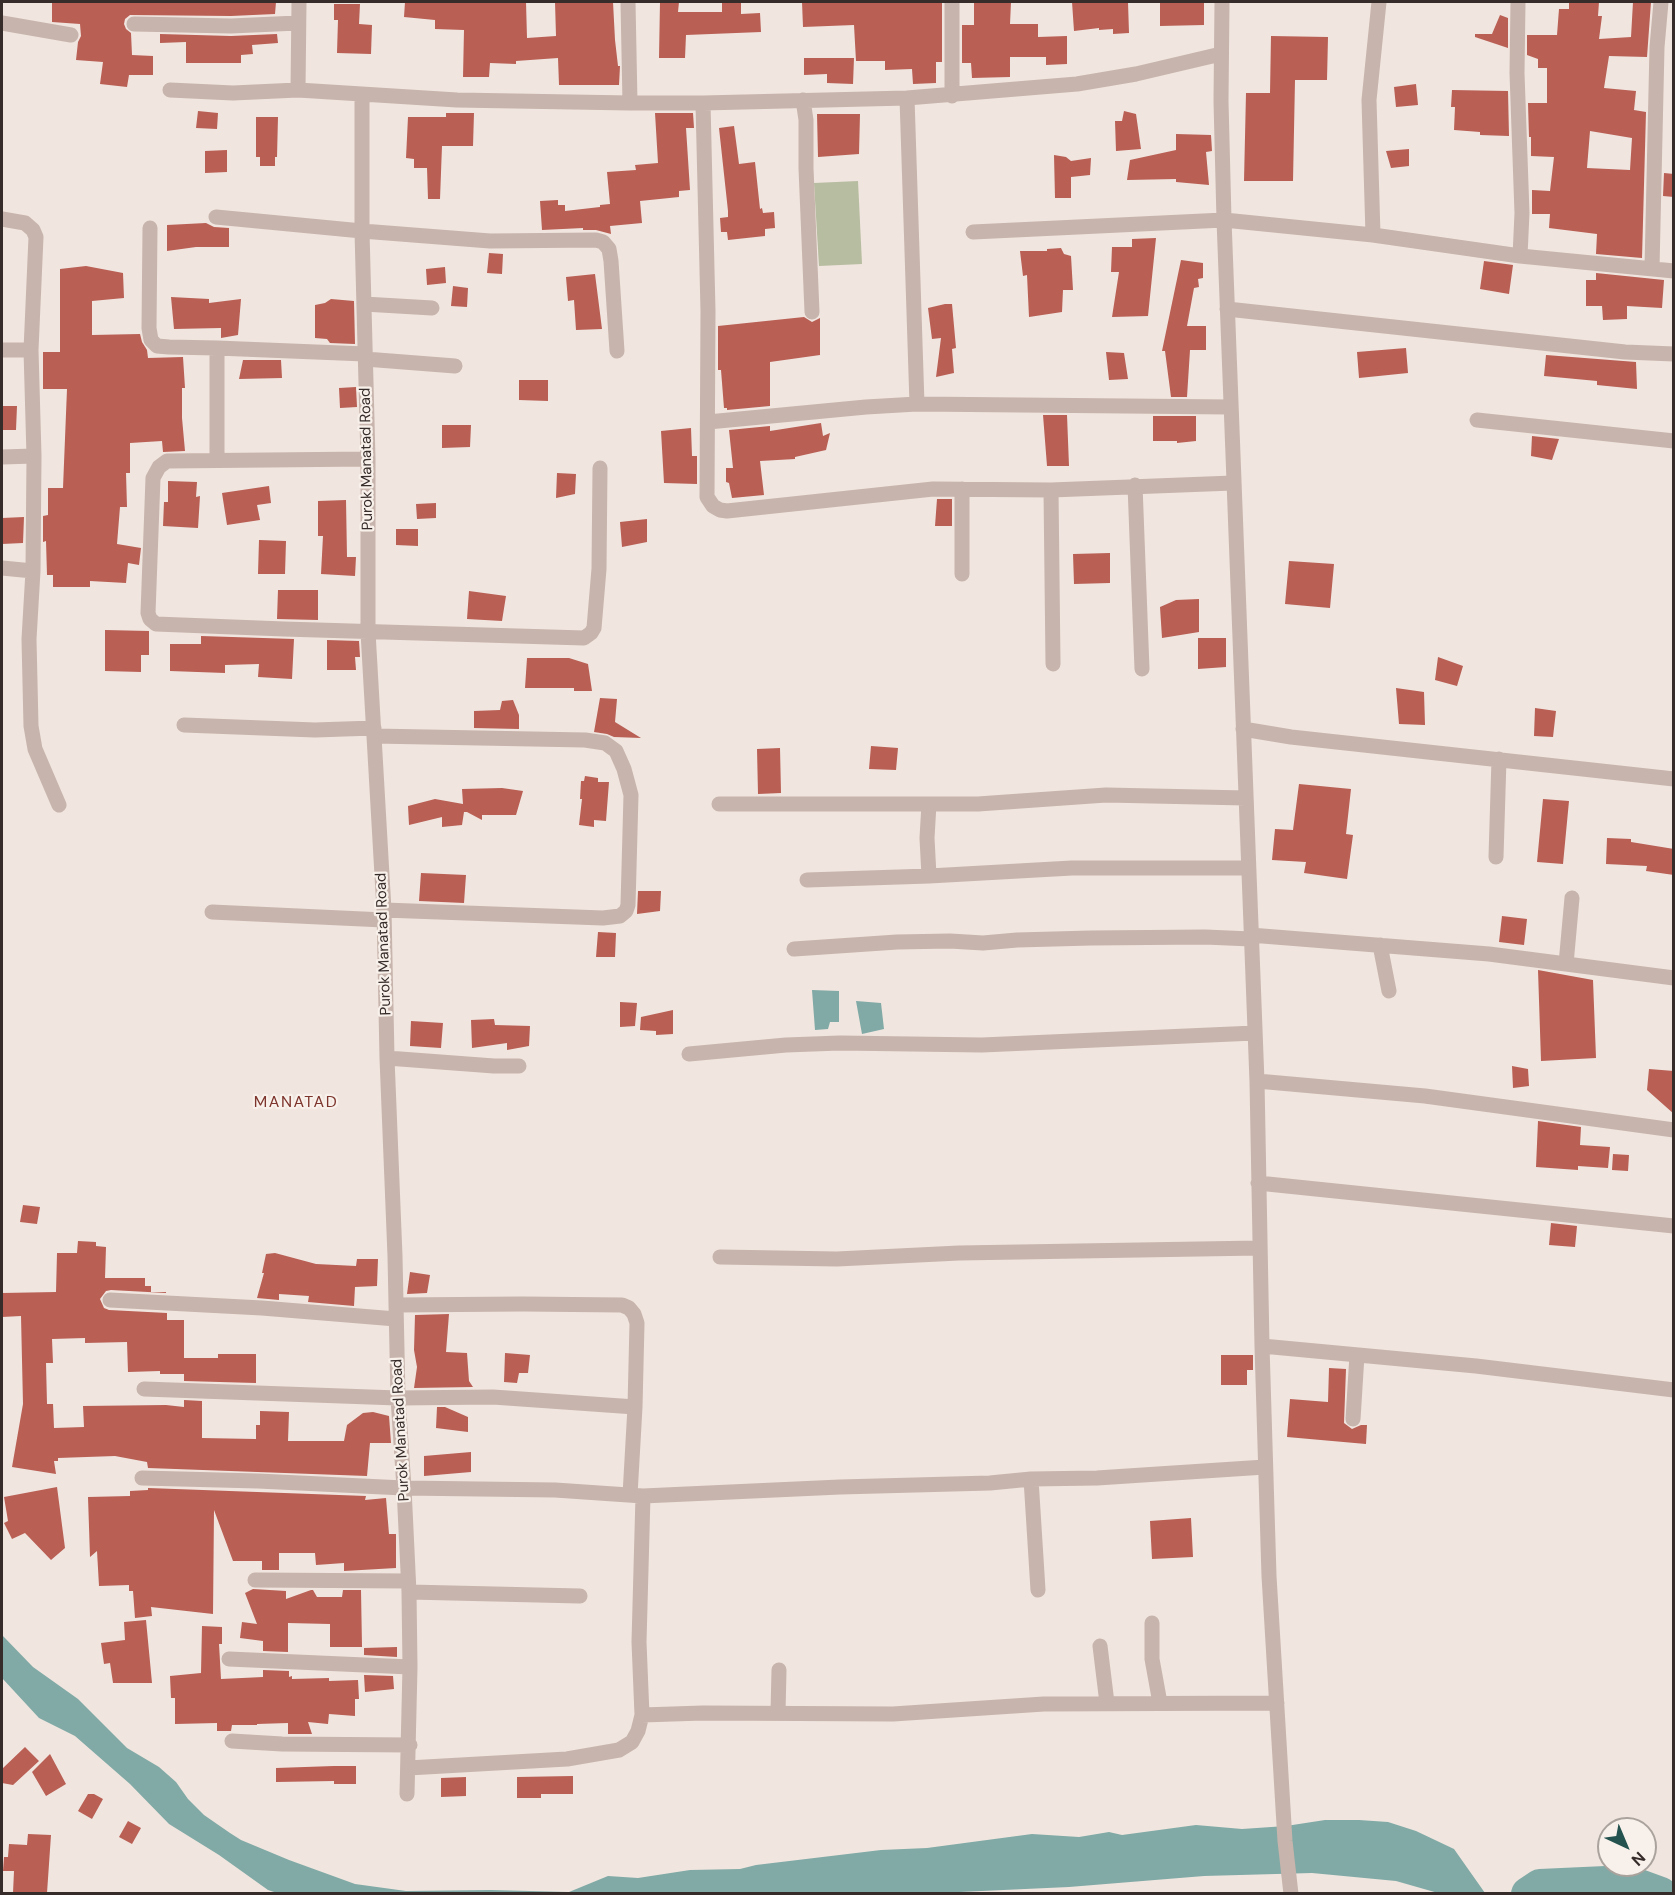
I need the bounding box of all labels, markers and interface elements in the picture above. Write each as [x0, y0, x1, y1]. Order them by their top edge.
street label: Purok Manatad Road [357, 388, 377, 530]
street label: Purok Manatad Road [373, 872, 395, 1016]
district label: MANATAD [254, 1093, 338, 1113]
street label: Purok Manatad Road [388, 1358, 414, 1502]
north arrow [1597, 1817, 1657, 1877]
text: N [1627, 1847, 1650, 1870]

